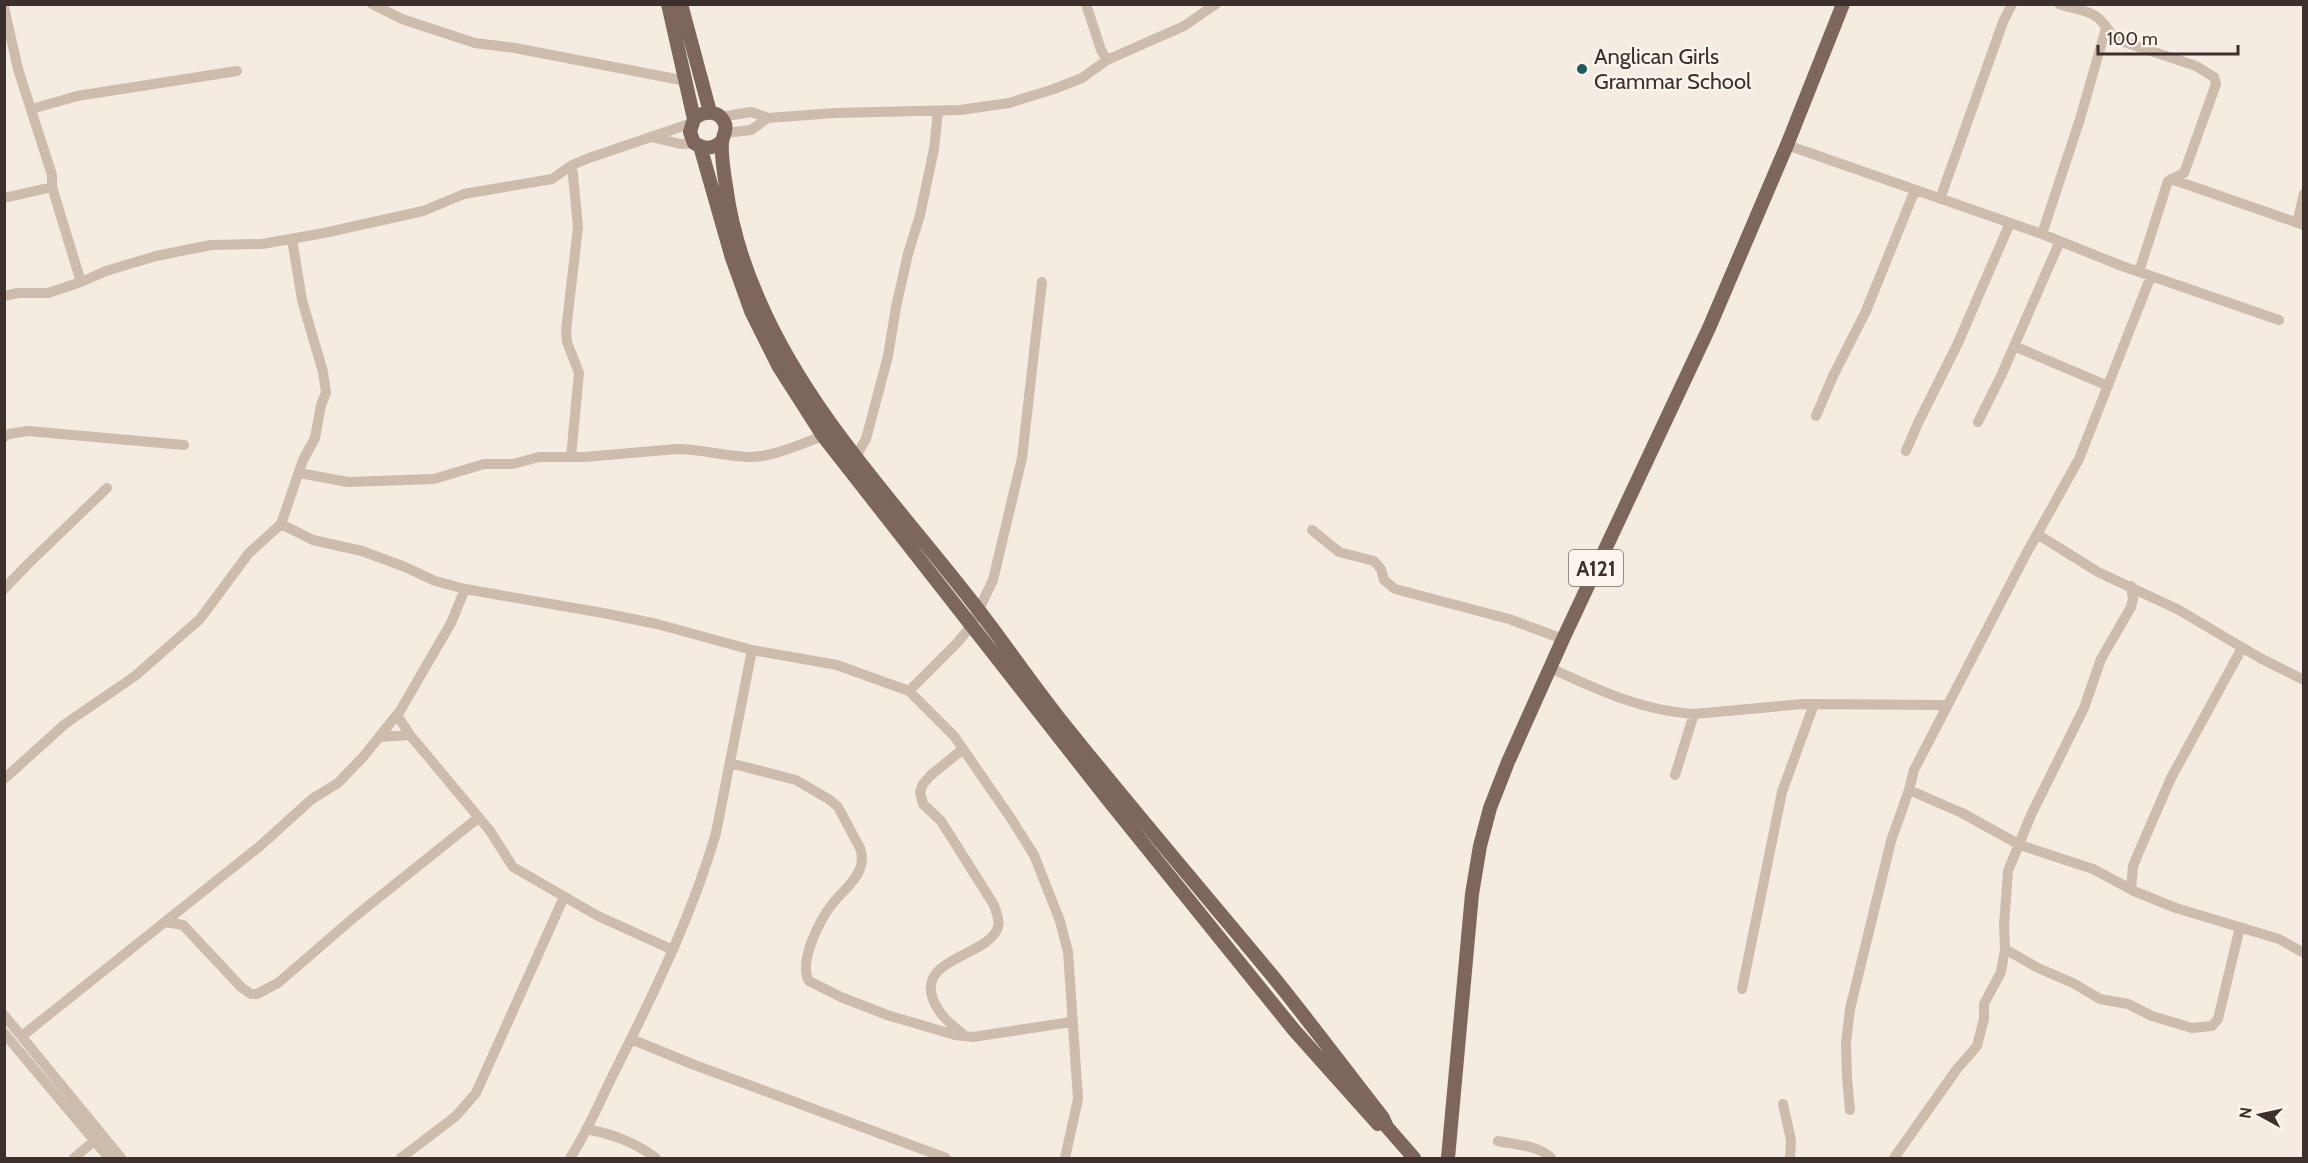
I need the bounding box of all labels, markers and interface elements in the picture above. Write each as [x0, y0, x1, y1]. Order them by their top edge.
scale bar [2098, 18, 2238, 56]
text: 100 m [2107, 28, 2158, 50]
place label: Anglican Girls Grammar School [1594, 43, 1752, 95]
marker: Anglican Girls Grammar School [1575, 62, 1589, 76]
road number: A121 [1569, 550, 1623, 586]
north arrow [2230, 1085, 2290, 1145]
text: N [2235, 1106, 2256, 1120]

